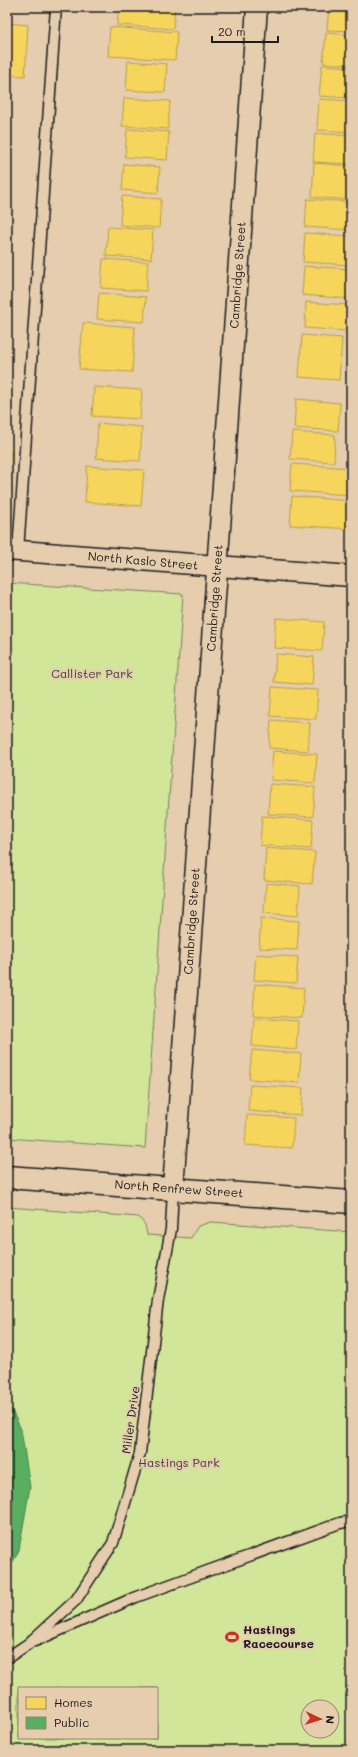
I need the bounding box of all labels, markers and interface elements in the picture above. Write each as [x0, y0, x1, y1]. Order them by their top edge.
scale bar [212, 18, 278, 44]
text: 20 m [218, 23, 246, 39]
street label: Cambridge Street [225, 221, 249, 329]
street label: Cambridge Street [202, 544, 226, 652]
street label: North Kaslo Street [87, 547, 199, 573]
park label: Callister Park [51, 665, 133, 681]
street label: Cambridge Street [179, 867, 203, 975]
street label: North Renfrew Street [114, 1176, 244, 1200]
street label: Miller Drive [117, 1385, 143, 1455]
park label: Hastings Park [138, 1454, 220, 1470]
place label: Hastings Racecourse [243, 1621, 314, 1651]
sports icon: Hastings Racecourse [224, 1629, 240, 1645]
legend [18, 1687, 158, 1739]
text: Homes [54, 1694, 93, 1710]
north arrow [300, 1699, 340, 1739]
text: Public [54, 1714, 89, 1730]
text: N [323, 1715, 338, 1724]

